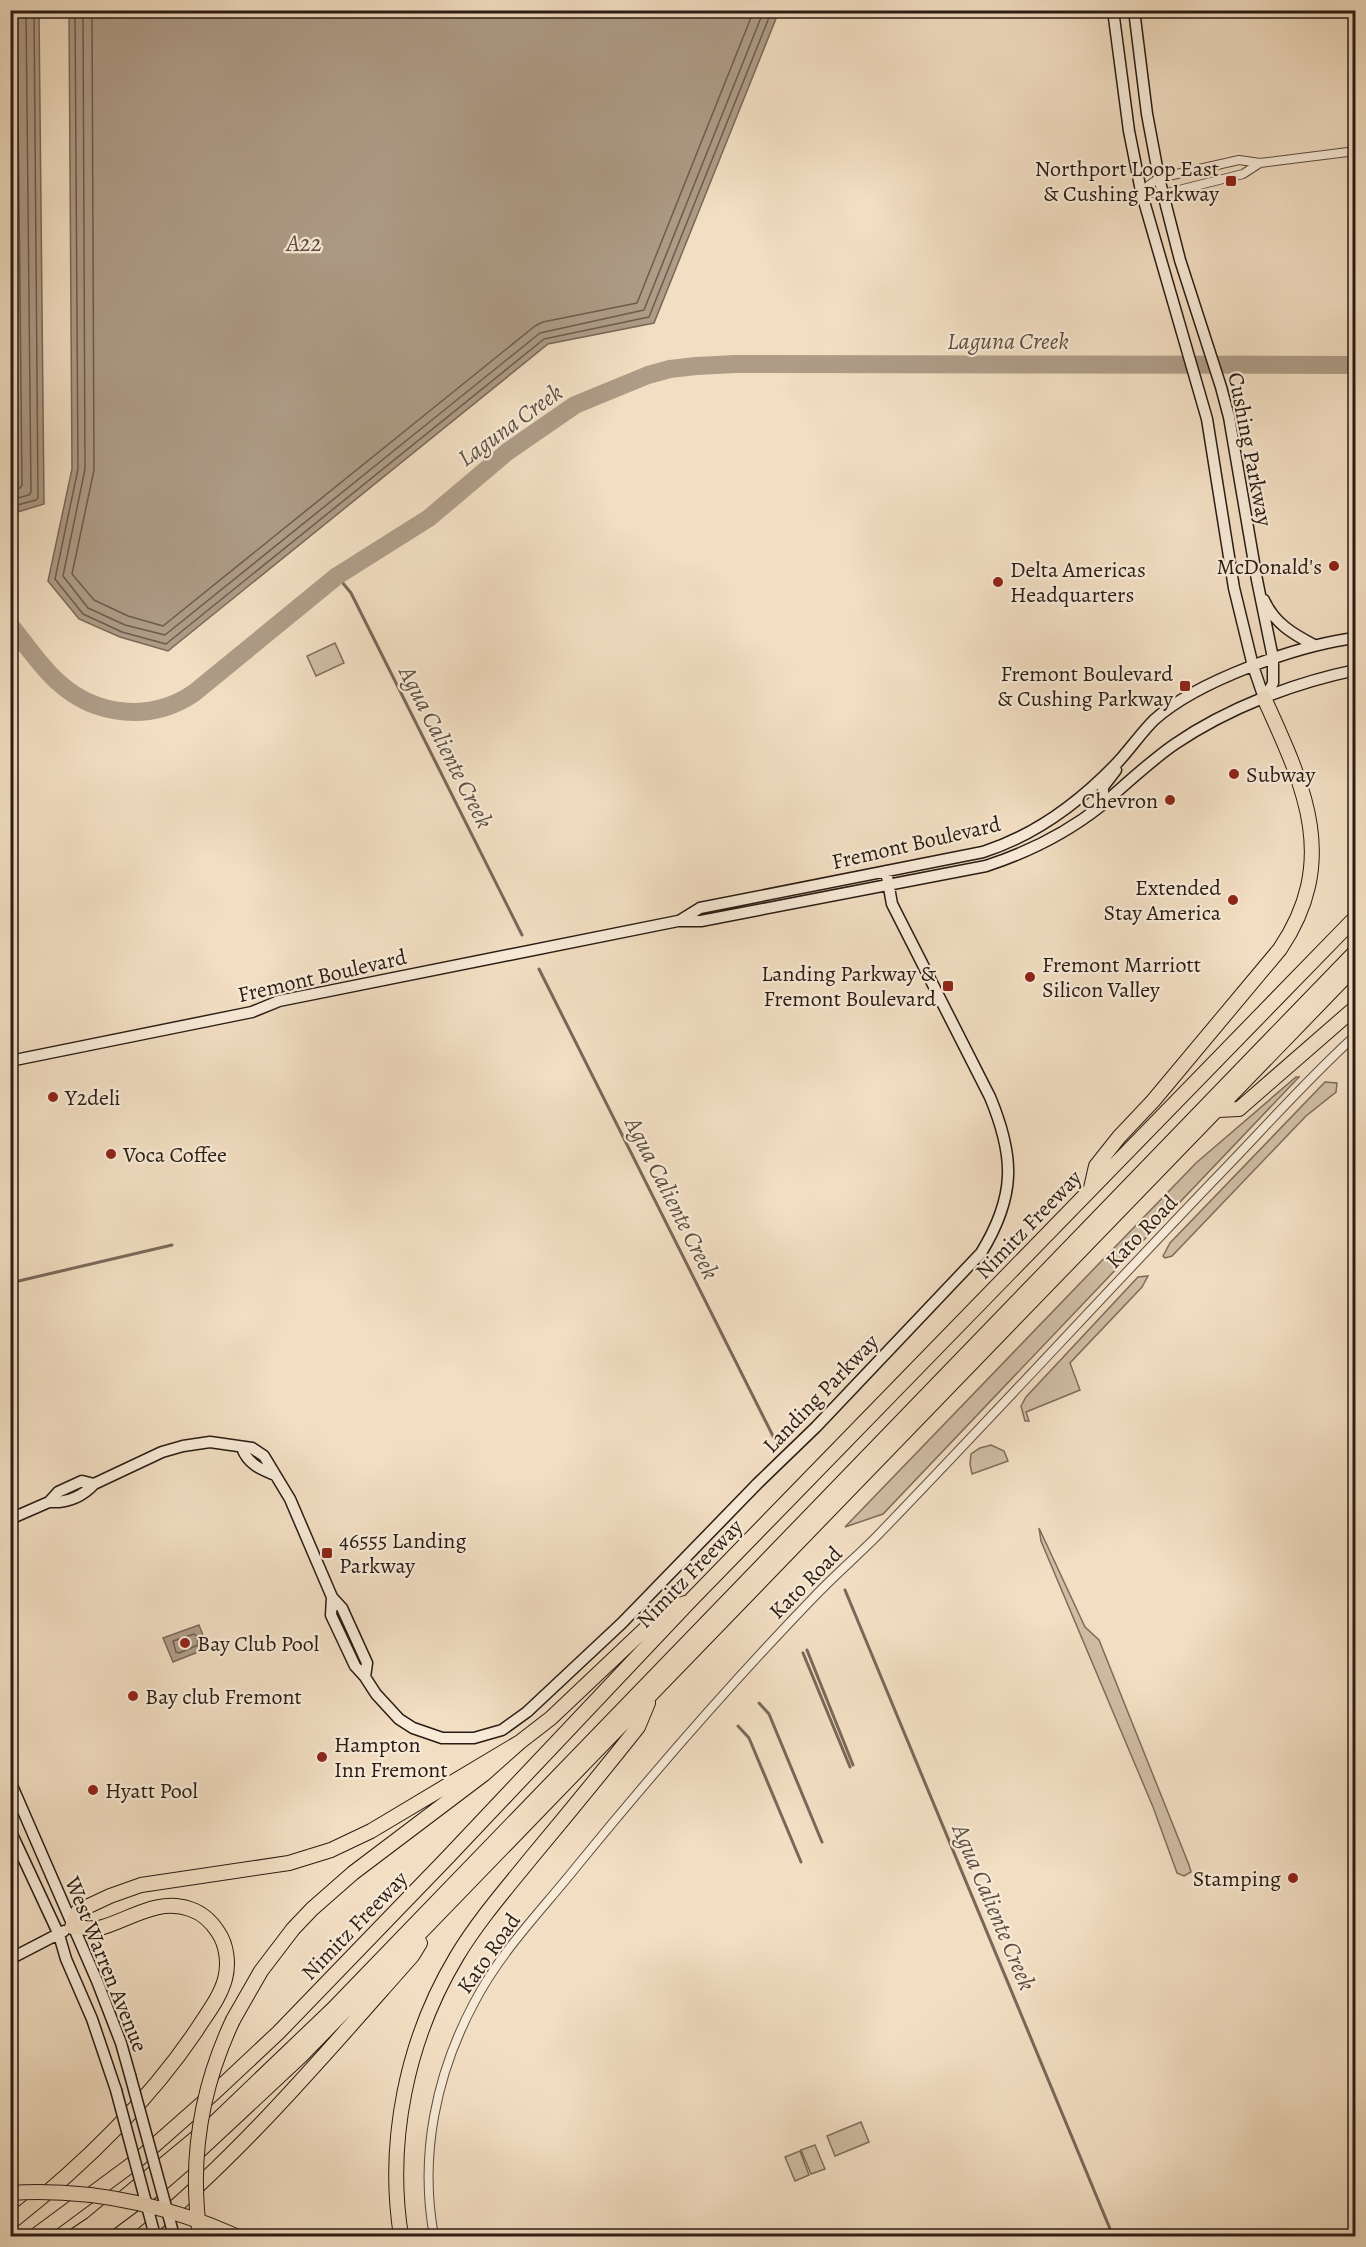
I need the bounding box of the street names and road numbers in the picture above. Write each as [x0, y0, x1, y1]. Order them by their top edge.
street label: Cushing Parkway [1220, 370, 1280, 529]
street label: Fremont Boulevard [829, 809, 1004, 877]
street label: Fremont Boulevard [235, 942, 410, 1010]
street label: Nimitz Freeway [969, 1163, 1089, 1286]
street label: Kato Road [1099, 1188, 1185, 1275]
street label: Landing Parkway [756, 1327, 885, 1460]
street label: Nimitz Freeway [630, 1512, 750, 1635]
street label: Kato Road [762, 1539, 849, 1626]
street label: Nimitz Freeway [295, 1864, 415, 1987]
street label: West Warren Avenue [57, 1871, 155, 2056]
street label: Kato Road [450, 1907, 528, 2000]

